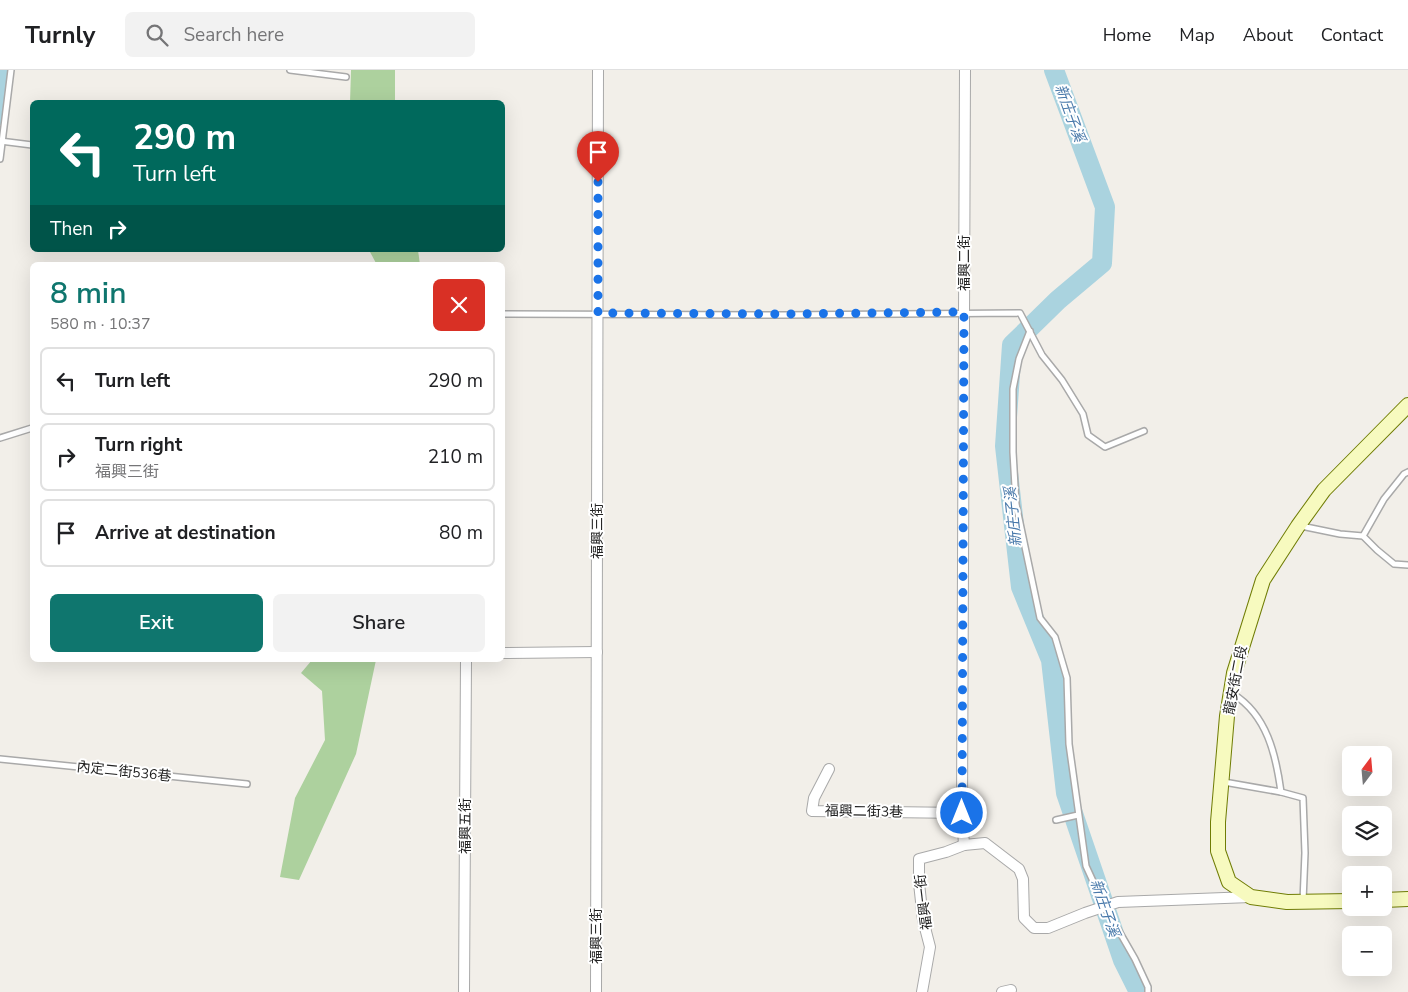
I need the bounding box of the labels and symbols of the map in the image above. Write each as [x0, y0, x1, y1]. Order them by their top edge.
water label: 新庄子溪 [1050, 81, 1090, 146]
pin [577, 131, 619, 182]
street label: 福興二街 [955, 235, 974, 291]
water label: 新庄子溪 [1000, 484, 1026, 548]
street label: 福興三街 [588, 503, 607, 559]
street label: 龍安街二段 [1219, 644, 1251, 716]
north arrow [1342, 746, 1392, 796]
street label: 內定二街536巷 [76, 757, 172, 786]
position arrow [935, 786, 987, 838]
street label: 福興五街 [456, 798, 475, 854]
street label: 福興二街3巷 [825, 801, 903, 822]
street label: 福興一街 [911, 873, 936, 931]
water label: 新庄子溪 [1086, 876, 1125, 942]
street label: 福興三街 [587, 908, 606, 964]

